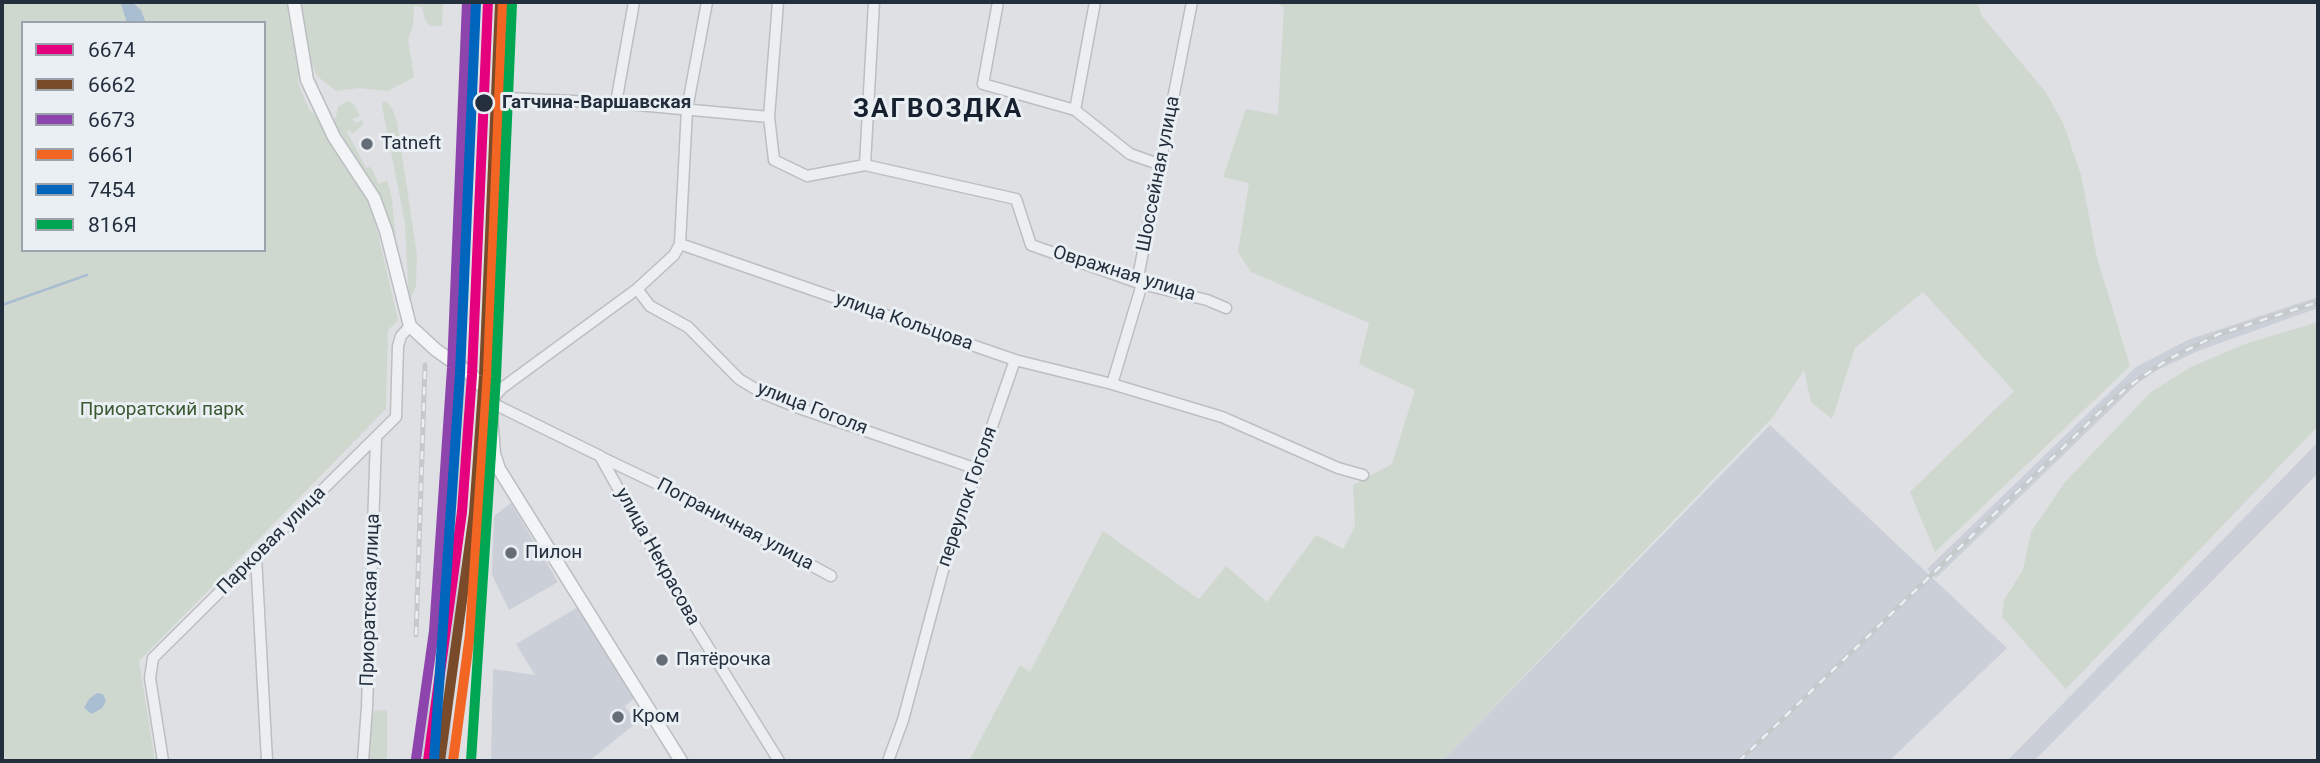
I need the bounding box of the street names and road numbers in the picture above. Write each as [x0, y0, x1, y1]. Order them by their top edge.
street label: Шоссейная улица [1133, 94, 1185, 254]
street label: Овражная улица [1050, 241, 1198, 307]
street label: улица Кольцова [832, 288, 976, 356]
street label: улица Гоголя [754, 377, 870, 441]
street label: переулок Гоголя [933, 424, 1003, 570]
street label: Пограничная улица [653, 474, 817, 576]
street label: Парковая улица [213, 482, 331, 600]
street label: улица Некрасова [610, 484, 704, 630]
street label: Приоратская улица [357, 513, 385, 687]

